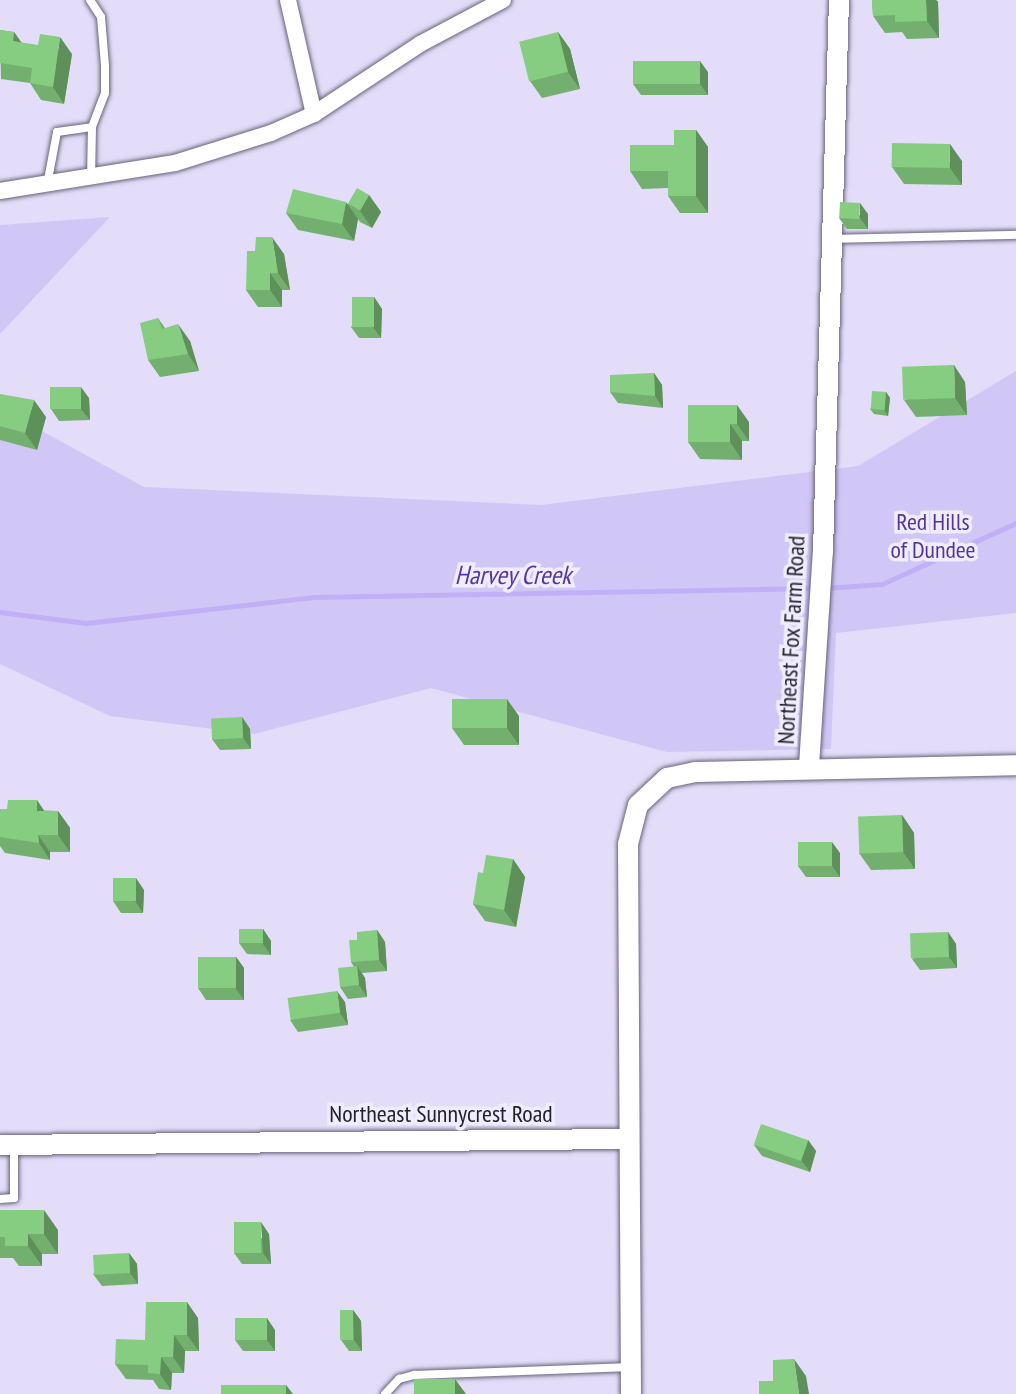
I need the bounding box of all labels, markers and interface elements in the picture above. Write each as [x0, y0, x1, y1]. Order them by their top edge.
park label: Red Hills of Dundee [891, 508, 975, 564]
street label: Northeast Fox Farm Road [771, 535, 811, 745]
water label: Harvey Creek [454, 559, 572, 591]
street label: Northeast Sunnycrest Road [329, 1100, 553, 1128]

